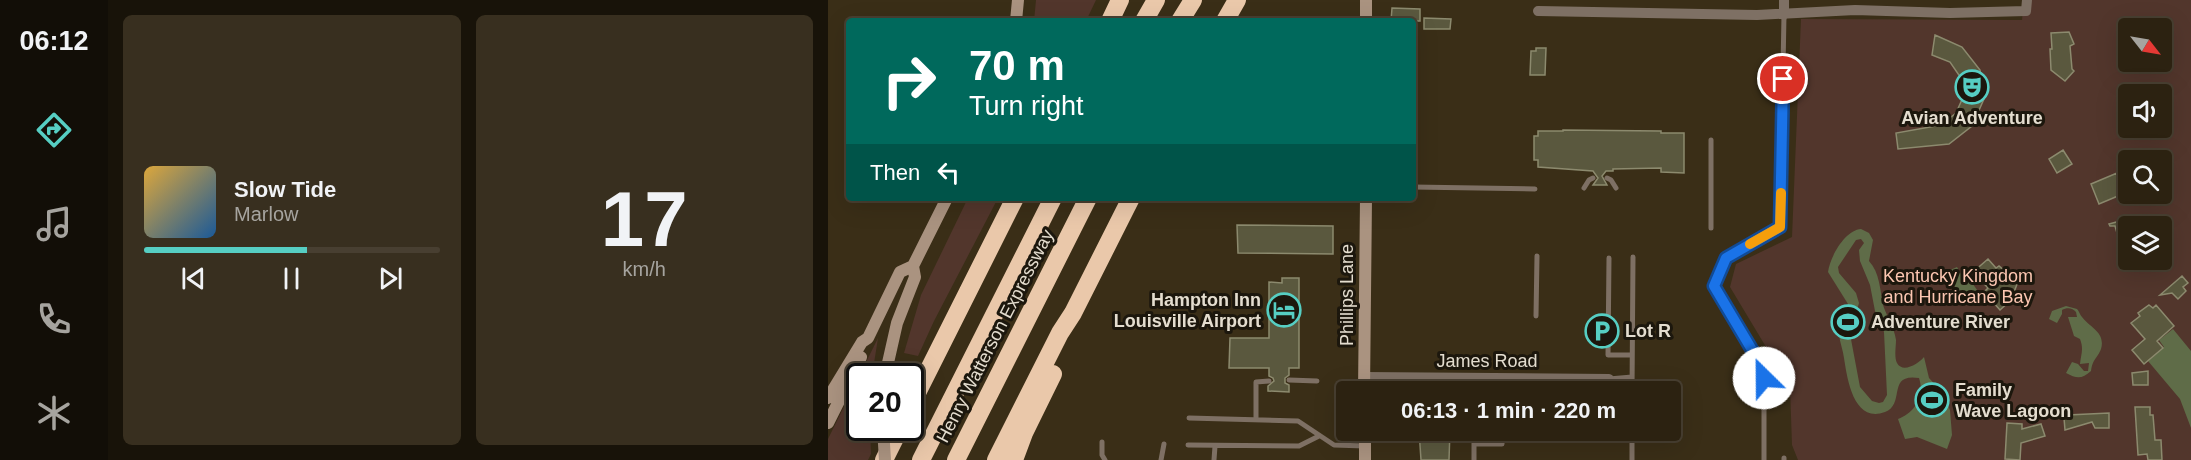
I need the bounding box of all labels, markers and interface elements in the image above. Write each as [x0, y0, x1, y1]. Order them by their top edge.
north arrow [2118, 18, 2172, 72]
map controls [2118, 18, 2172, 270]
text: 06:12 [19, 26, 89, 56]
icon: right [870, 42, 948, 120]
text: 70 m [969, 42, 1065, 89]
pin [1757, 53, 1808, 104]
icon: arrive [1766, 62, 1799, 95]
theatre icon: Avian Adventure [1954, 69, 1990, 105]
button: sound [2118, 84, 2172, 138]
text: Turn right [969, 91, 1084, 121]
place label: Avian Adventure [1901, 108, 2043, 128]
icon: directions [33, 109, 75, 151]
button: search [2118, 150, 2172, 204]
icon: left [932, 156, 965, 189]
text: Then [870, 160, 920, 185]
text: 17 [601, 175, 688, 263]
text: Slow Tide [234, 177, 336, 202]
icon: music [33, 203, 75, 245]
text: Marlow [234, 203, 298, 225]
button: layers [2118, 216, 2172, 270]
street label: Henry Watterson Expressway [932, 226, 1058, 446]
street label: Phillips Lane [1337, 244, 1357, 346]
text: km/h [623, 258, 666, 280]
icon: previous [177, 262, 210, 295]
icon: pause [275, 262, 308, 295]
icon: next [374, 262, 407, 295]
park label: Kentucky Kingdom and Hurricane Bay [1883, 266, 2033, 307]
place label: Hampton Inn Louisville Airport [1114, 290, 1261, 331]
hotel icon: Hampton Inn Louisville Airport [1266, 292, 1302, 328]
icon: phone [33, 298, 75, 340]
sports icon: Adventure River [1830, 304, 1866, 340]
place label: Adventure River [1871, 312, 2010, 332]
parking icon: Lot R [1584, 313, 1620, 349]
place label: Lot R [1625, 321, 1671, 341]
position arrow [1732, 346, 1796, 410]
street label: James Road [1436, 351, 1538, 371]
speed limit sign: 20 [846, 363, 924, 441]
place label: Family Wave Lagoon [1955, 380, 2071, 421]
sports icon: Family Wave Lagoon [1914, 382, 1950, 418]
icon: climate [33, 392, 75, 434]
text: 06:13 · 1 min · 220 m [1401, 398, 1616, 423]

